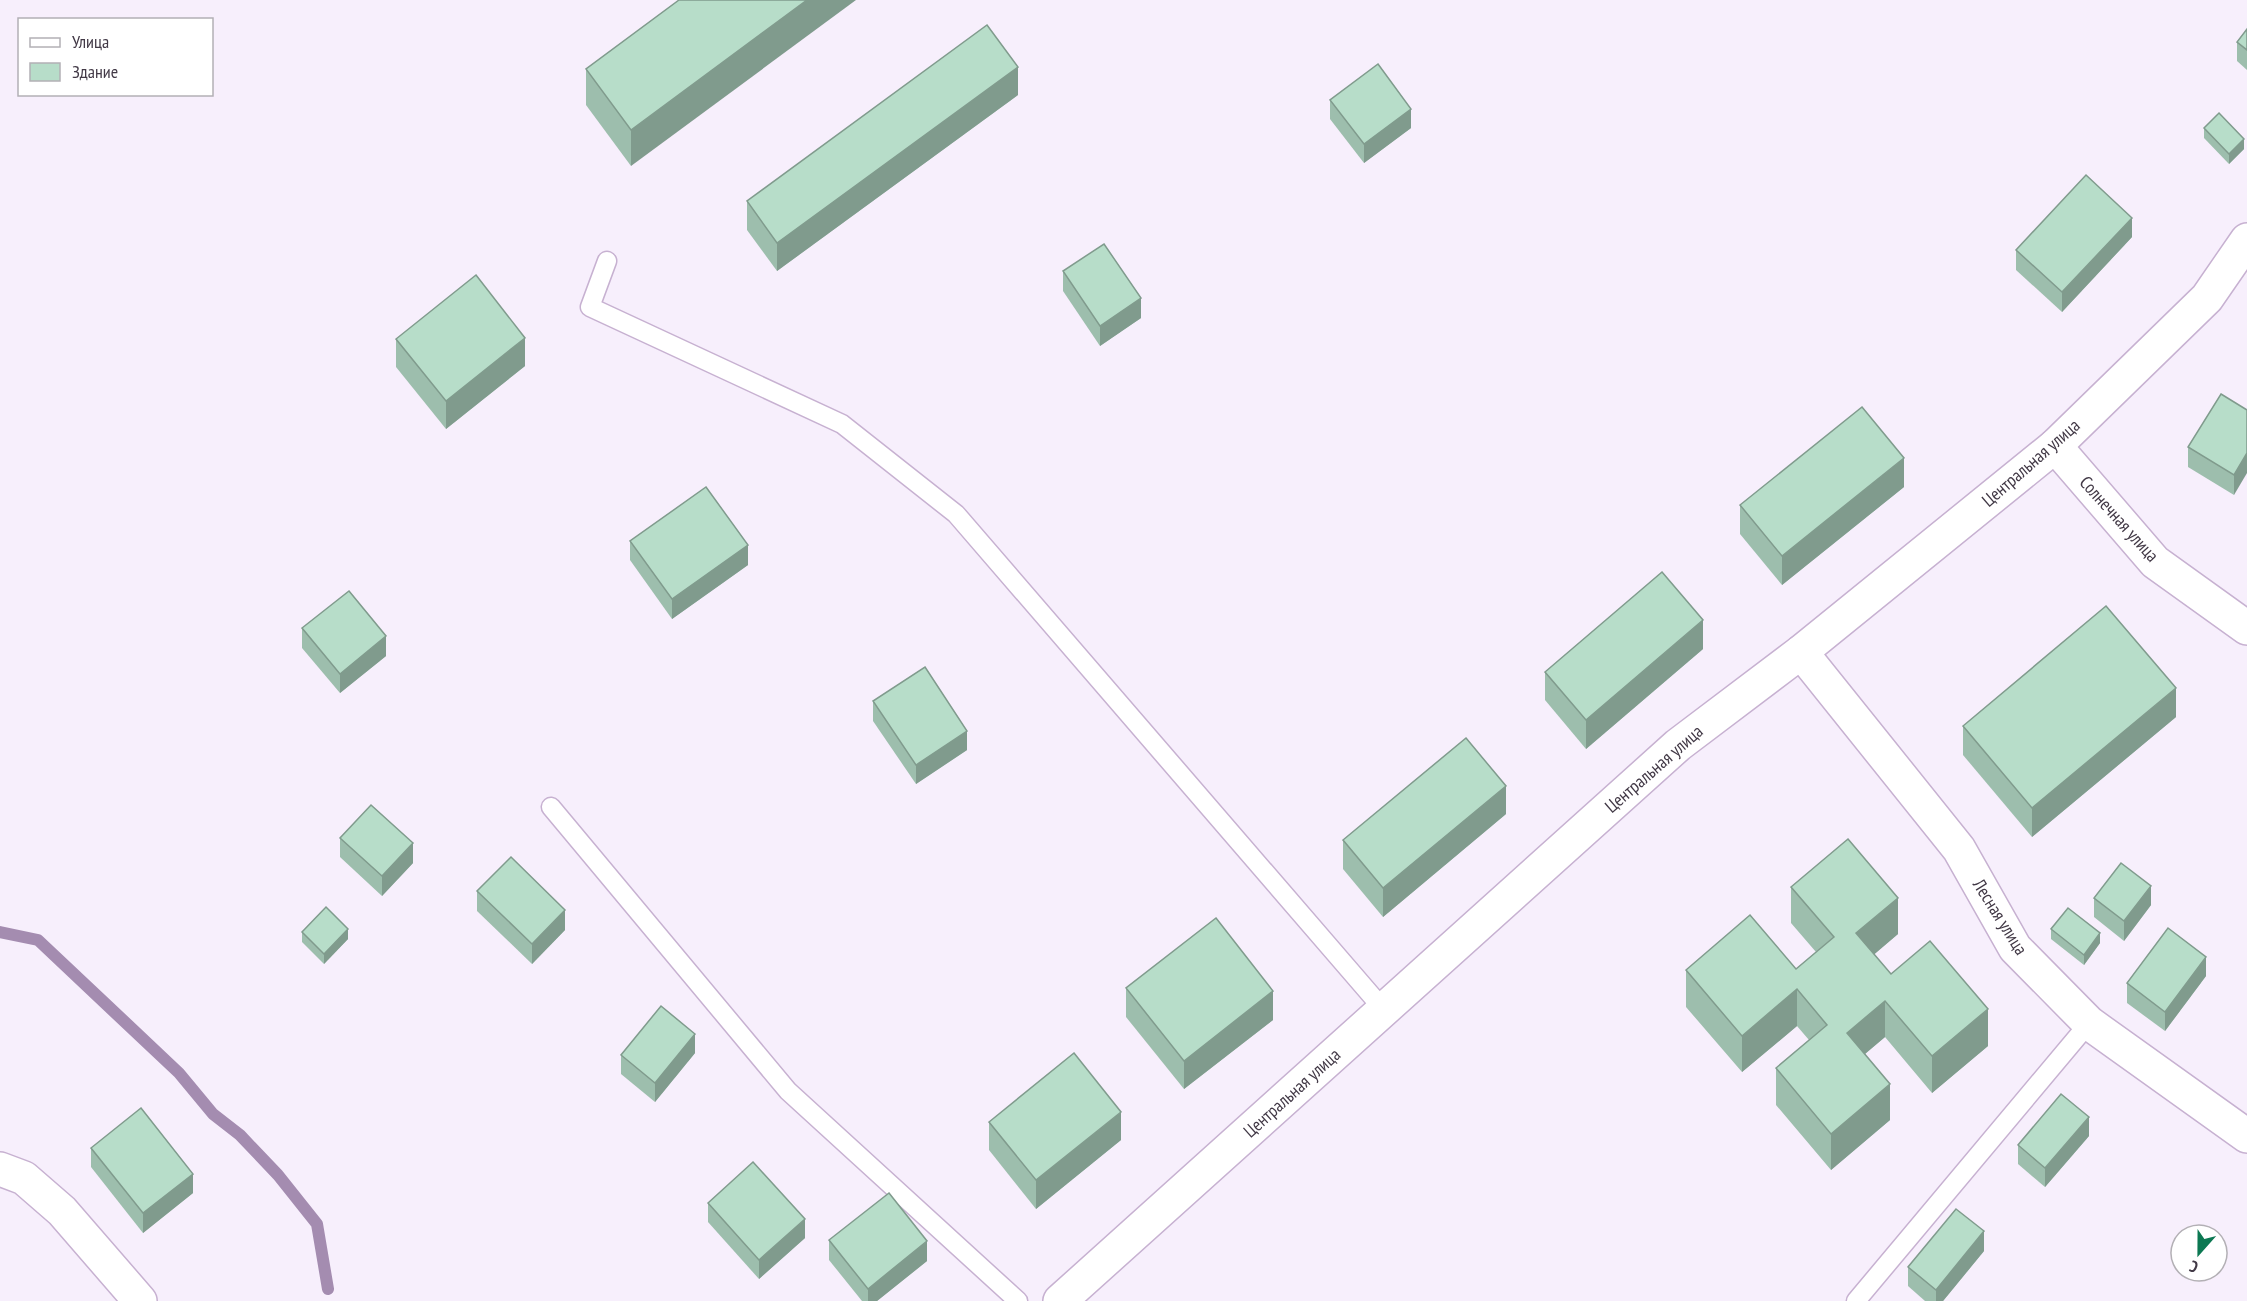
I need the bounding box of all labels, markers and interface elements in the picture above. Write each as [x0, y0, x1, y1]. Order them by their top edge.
legend [18, 18, 213, 96]
text: Улица [72, 30, 109, 53]
text: Здание [72, 60, 118, 83]
street label: Центральная улица [1977, 414, 2084, 511]
street label: Солнечная улица [2075, 471, 2164, 566]
street label: Центральная улица [1600, 720, 1707, 817]
street label: Лесная улица [1968, 874, 2033, 959]
street label: Центральная улица [1238, 1043, 1345, 1142]
north arrow [2169, 1223, 2229, 1283]
text: С [2186, 1256, 2201, 1278]

